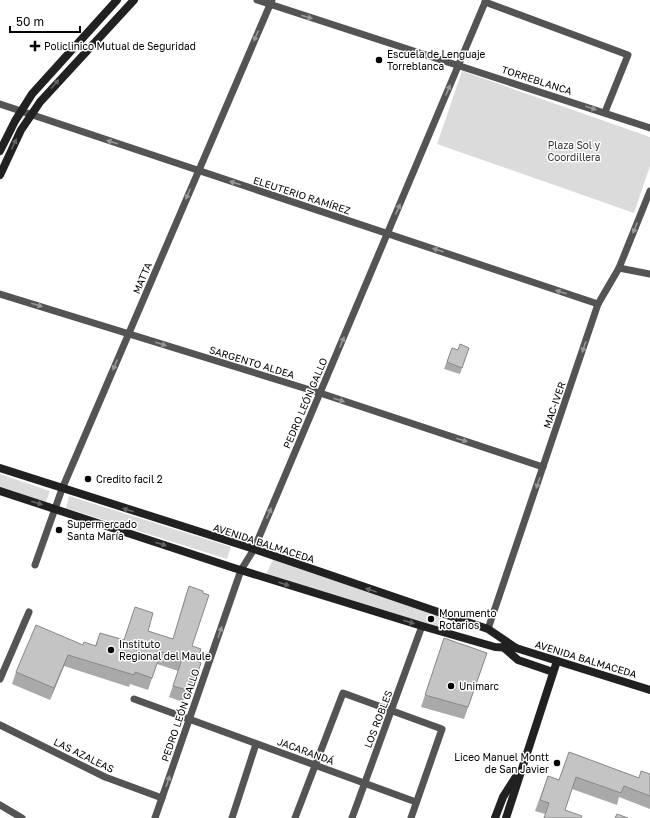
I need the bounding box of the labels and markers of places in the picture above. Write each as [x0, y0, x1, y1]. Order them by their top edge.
marker: Policlinico Mutual de Seguridad [29, 40, 41, 52]
place label: Policlinico Mutual de Seguridad [44, 40, 196, 52]
place label: Escuela de Lenguaje Torreblanca [387, 48, 486, 72]
marker: Escuela de Lenguaje Torreblanca [374, 55, 384, 65]
place label: Credito facil 2 [96, 473, 163, 485]
marker: Credito facil 2 [83, 474, 93, 484]
place label: Supermercado Santa María [67, 518, 137, 542]
marker: Supermercado Santa María [54, 525, 64, 535]
place label: Monumento Rotarios [439, 607, 497, 631]
marker: Monumento Rotarios [426, 614, 436, 624]
place label: Instituto Regional del Maule [119, 638, 211, 662]
marker: Instituto Regional del Maule [106, 645, 116, 655]
place label: Unimarc [459, 680, 499, 692]
marker: Unimarc [446, 681, 456, 691]
place label: Liceo Manuel Montt de San Javier [454, 751, 549, 775]
marker: Liceo Manuel Montt de San Javier [552, 758, 562, 768]

